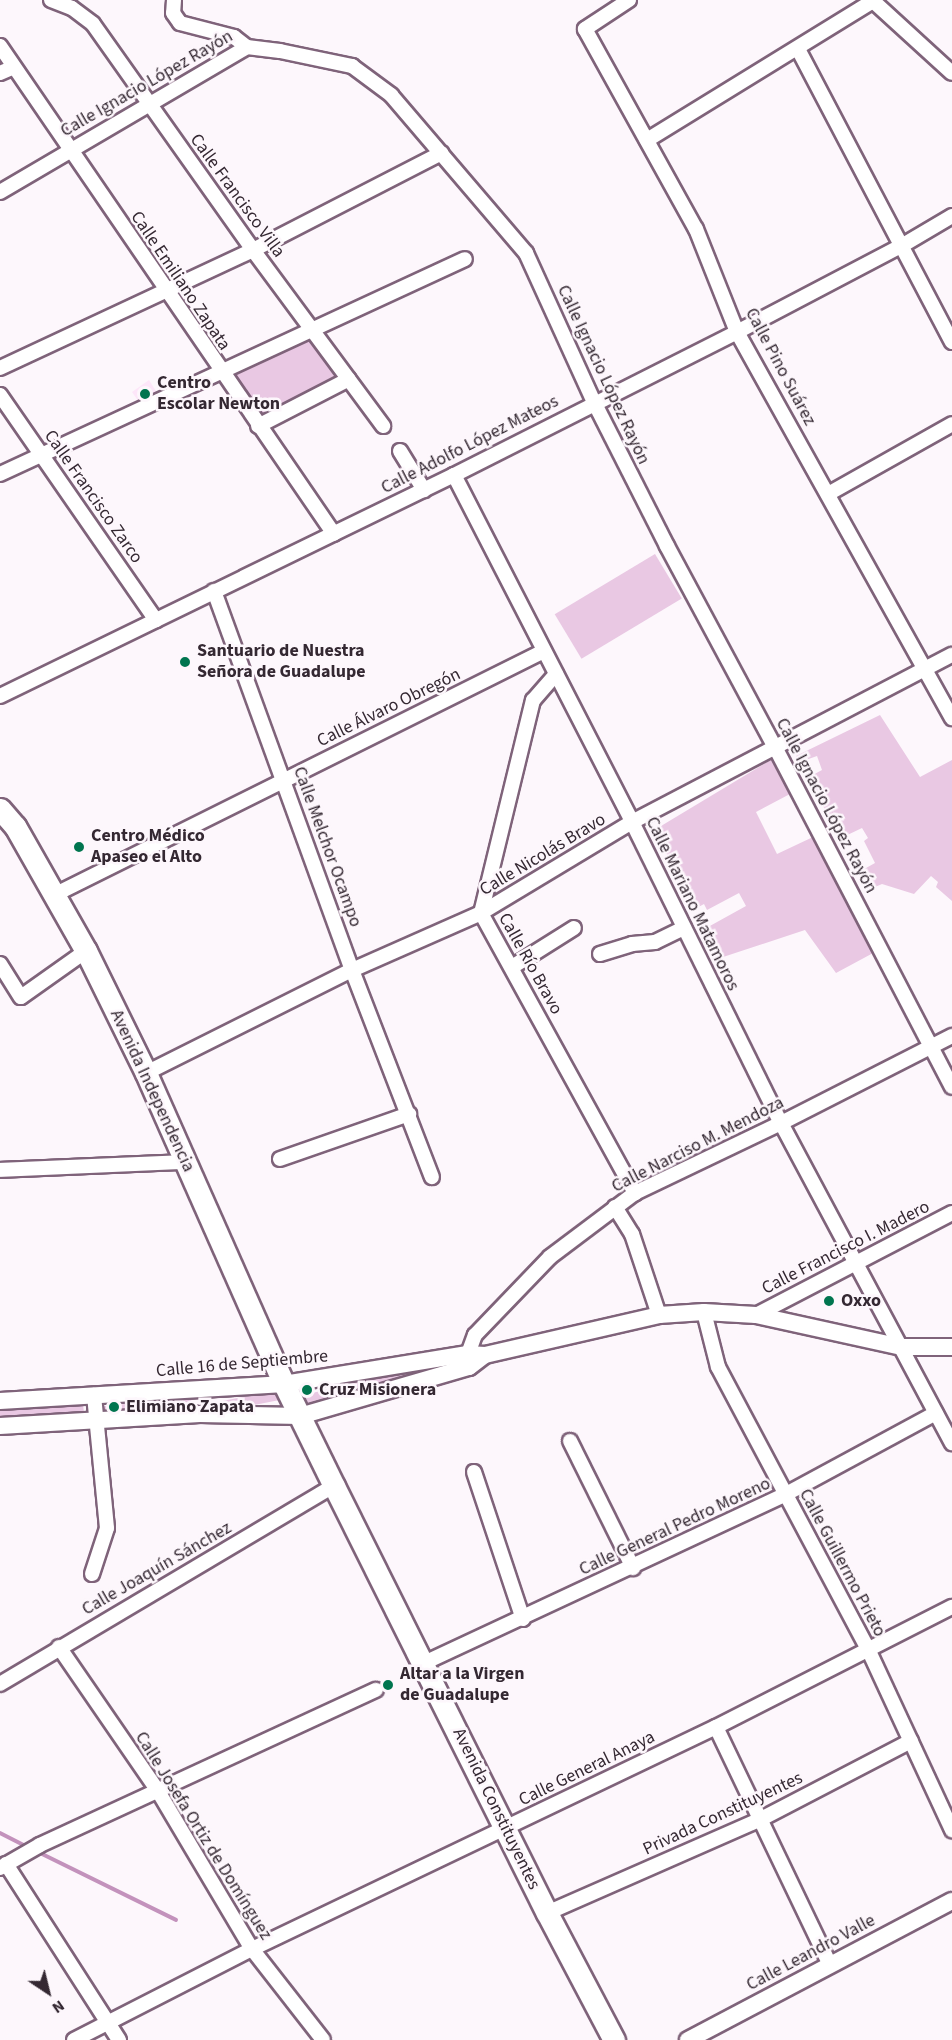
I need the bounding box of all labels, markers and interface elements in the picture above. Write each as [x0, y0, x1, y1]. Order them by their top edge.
street label: Calle Ignacio López Rayón [57, 26, 237, 142]
street label: Calle Francisco Villa [185, 130, 289, 262]
street label: Calle Emiliano Zapata [125, 207, 235, 355]
street label: Calle Ignacio López Rayón [552, 282, 654, 468]
street label: Calle Pino Suárez [740, 305, 820, 429]
place label: Centro Escolar Newton [157, 373, 280, 416]
marker: Centro Escolar Newton [138, 387, 152, 401]
street label: Calle Adolfo López Mateos [378, 391, 562, 499]
street label: Calle Francisco Zarco [39, 426, 147, 568]
place label: Santuario de Nuestra Señora de Guadalupe [197, 641, 366, 684]
marker: Santuario de Nuestra Señora de Guadalupe [178, 655, 192, 669]
street label: Calle Álvaro Obregón [314, 664, 464, 752]
street label: Calle Ignacio López Rayón [771, 715, 881, 897]
street label: Calle Melchor Ocampo [288, 764, 366, 930]
street label: Calle Nicolás Bravo [476, 809, 610, 901]
street label: Calle Mariano Matamoros [640, 813, 744, 995]
place label: Centro Médico Apaseo el Alto [91, 826, 205, 868]
marker: Centro Médico Apaseo el Alto [72, 840, 86, 854]
street label: Calle Río Bravo [493, 909, 567, 1019]
street label: Avenida Independencia [105, 1006, 199, 1176]
street label: Calle Narciso M. Mendoza [608, 1092, 788, 1198]
street label: Calle Francisco I. Madero [758, 1196, 934, 1300]
place label: Oxxo [841, 1290, 881, 1312]
marker: Oxxo [822, 1294, 836, 1308]
street label: Calle 16 de Septiembre [155, 1346, 329, 1382]
place label: Cruz Misionera [319, 1379, 436, 1401]
marker: Cruz Misionera [300, 1383, 314, 1397]
place label: Elimiano Zapata [126, 1396, 254, 1418]
marker: Elimiano Zapata [107, 1400, 121, 1414]
street label: Calle General Pedro Moreno [576, 1473, 774, 1581]
street label: Calle Guillermo Prieto [794, 1485, 890, 1641]
street label: Calle Joaquín Sánchez [78, 1517, 236, 1621]
place label: Altar a la Virgen de Guadalupe [400, 1664, 524, 1706]
marker: Altar a la Virgen de Guadalupe [381, 1678, 395, 1692]
street label: Avenida Constituyentes [448, 1725, 544, 1893]
street label: Calle General Anaya [515, 1727, 659, 1811]
street label: Calle Josefa Ortiz de Domínguez [130, 1728, 276, 1944]
street label: Privada Constituyentes [640, 1768, 806, 1860]
street label: Calle Leandro Valle [743, 1910, 879, 1996]
north arrow [18, 1962, 78, 2022]
text: N [48, 1995, 69, 2019]

